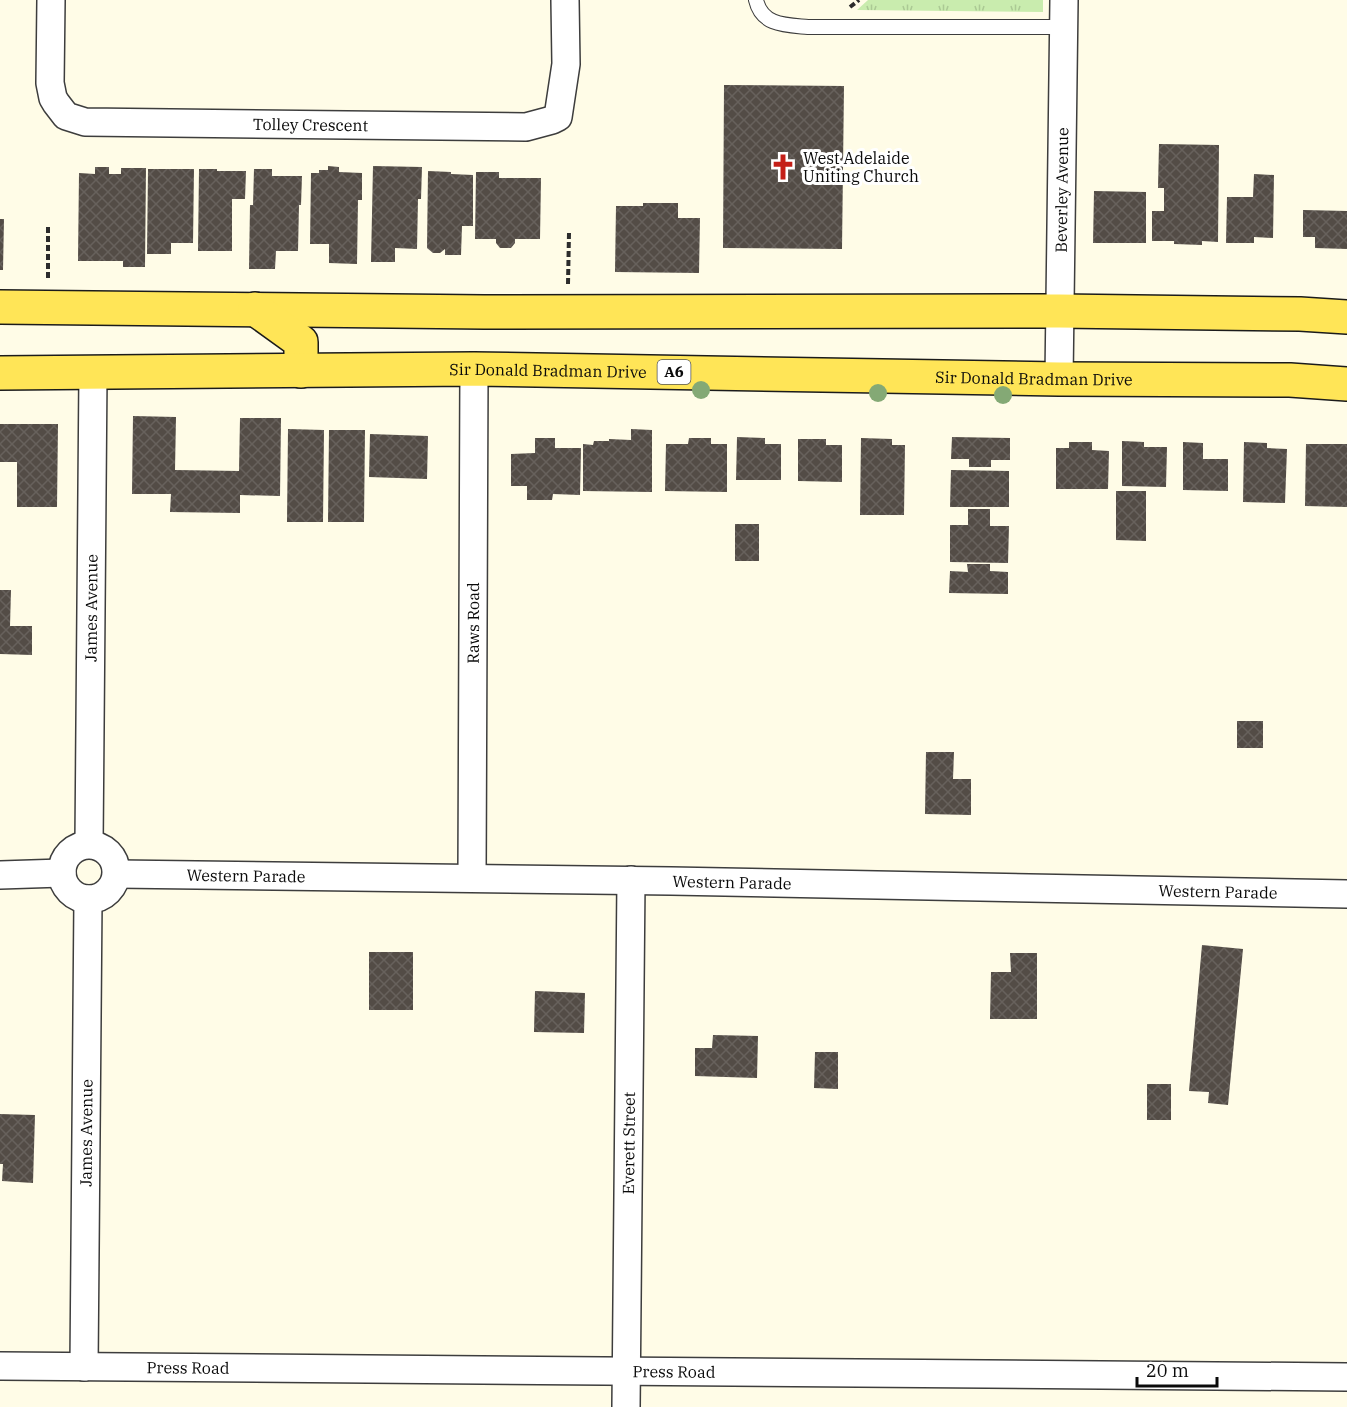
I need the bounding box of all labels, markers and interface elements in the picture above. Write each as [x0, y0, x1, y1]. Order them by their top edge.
street label: Tolley Crescent [253, 114, 369, 135]
street label: Beverley Avenue [1051, 127, 1072, 253]
place label: West Adelaide Uniting Church [803, 148, 919, 186]
church icon: West Adelaide Uniting Church [768, 152, 798, 182]
street label: Sir Donald Bradman Drive [449, 359, 647, 382]
road number: A6 [658, 360, 690, 384]
street label: Sir Donald Bradman Drive [935, 367, 1133, 389]
street label: James Avenue [81, 554, 101, 662]
street label: Raws Road [463, 582, 483, 664]
street label: Western Parade [186, 865, 306, 886]
street label: Western Parade [672, 871, 792, 893]
street label: Western Parade [1158, 880, 1278, 903]
street label: James Avenue [76, 1079, 96, 1187]
street label: Everett Street [618, 1091, 639, 1194]
scale bar [1137, 1350, 1216, 1388]
street label: Press Road [146, 1357, 230, 1378]
text: 20 m [1146, 1359, 1189, 1382]
street label: Press Road [632, 1361, 716, 1382]

